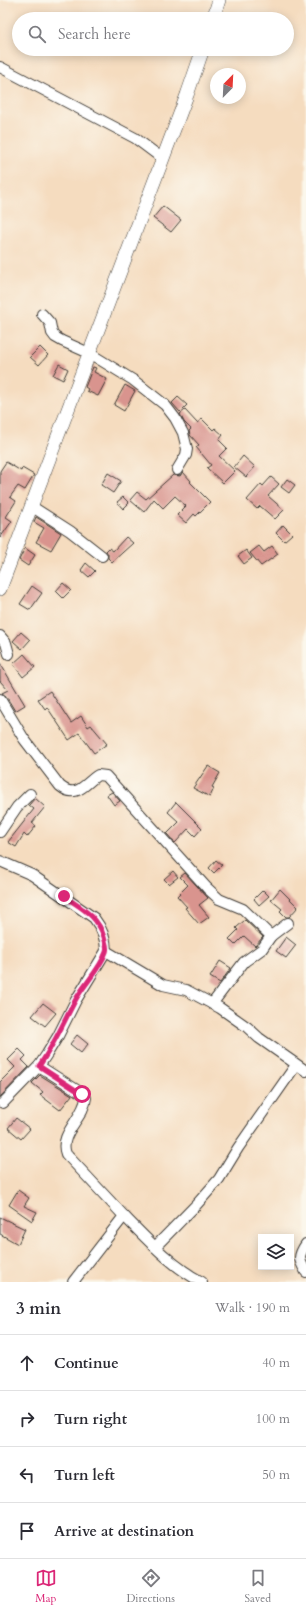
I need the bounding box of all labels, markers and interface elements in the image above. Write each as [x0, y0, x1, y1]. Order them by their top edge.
search box [12, 12, 294, 56]
icon: search [26, 23, 48, 45]
text: Search here [58, 24, 131, 44]
north arrow [210, 68, 246, 104]
route end [55, 887, 73, 905]
route start [73, 1085, 91, 1103]
map controls [258, 1234, 294, 1270]
button: layers [258, 1234, 294, 1270]
text: 3 min [16, 1297, 61, 1320]
text: Walk · 190 m [215, 1299, 290, 1317]
icon: ahead [16, 1352, 38, 1374]
text: Continue [54, 1353, 119, 1373]
text: 40 m [262, 1354, 290, 1372]
icon: right [16, 1408, 38, 1430]
text: Turn right [54, 1409, 127, 1429]
text: 100 m [256, 1410, 290, 1428]
icon: left [16, 1464, 38, 1486]
text: Turn left [54, 1465, 115, 1485]
text: 50 m [262, 1466, 290, 1484]
icon: arrive [16, 1520, 38, 1542]
text: Arrive at destination [54, 1521, 194, 1541]
tab: Map [35, 1567, 57, 1606]
tab: Directions [126, 1567, 175, 1606]
tab: Saved [245, 1567, 271, 1606]

